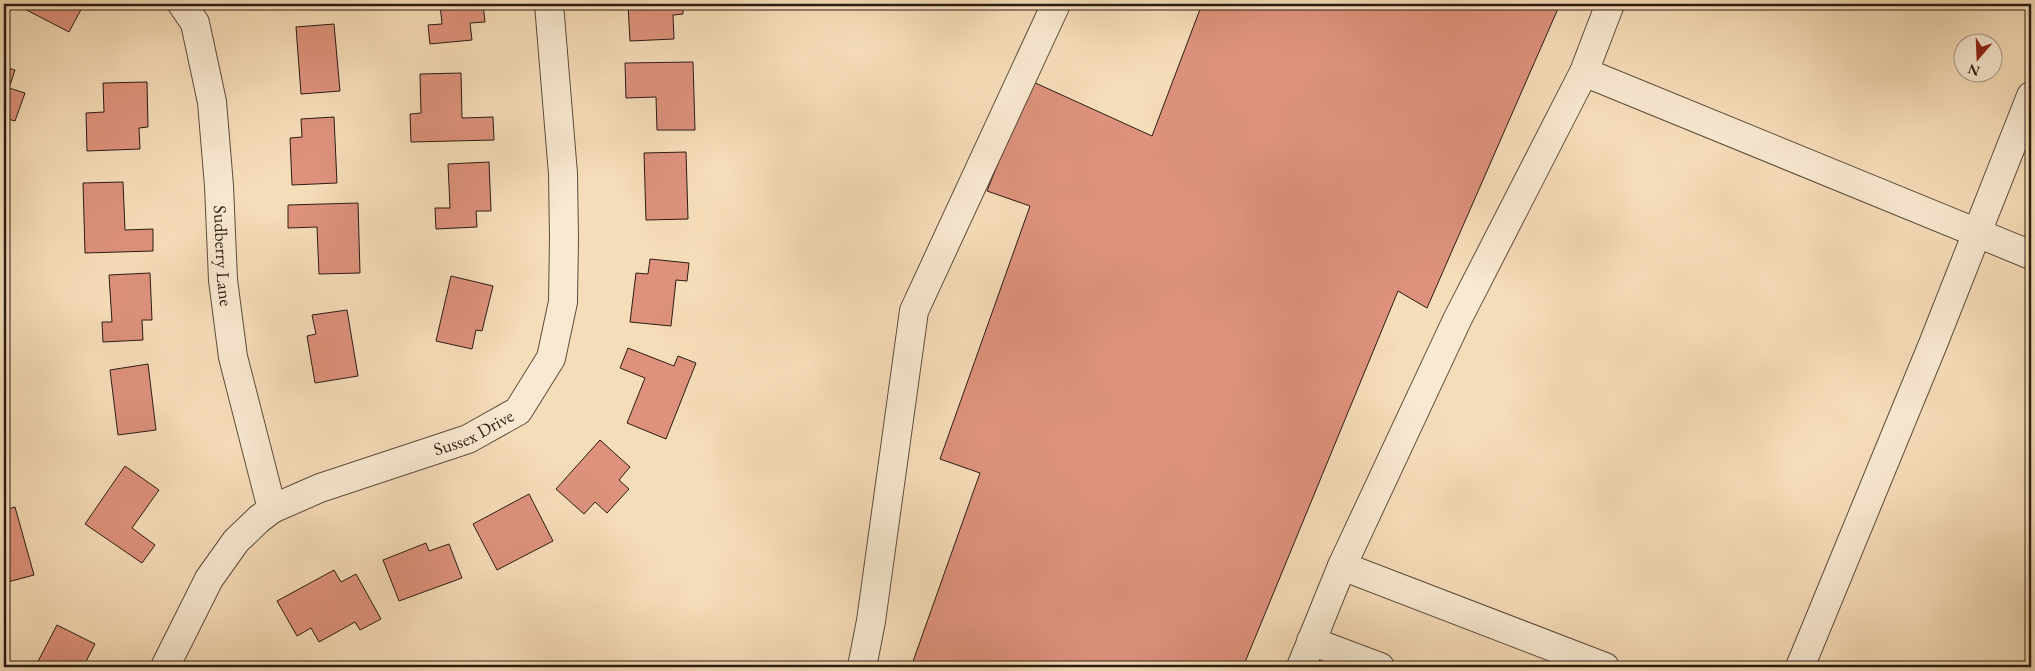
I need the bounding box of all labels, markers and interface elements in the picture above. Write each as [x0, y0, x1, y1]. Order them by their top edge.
north arrow [1952, 32, 2002, 82]
text: N [1965, 60, 1982, 81]
street label: Sudberry Lane [209, 205, 238, 308]
street label: Sussex Drive [430, 404, 517, 461]

